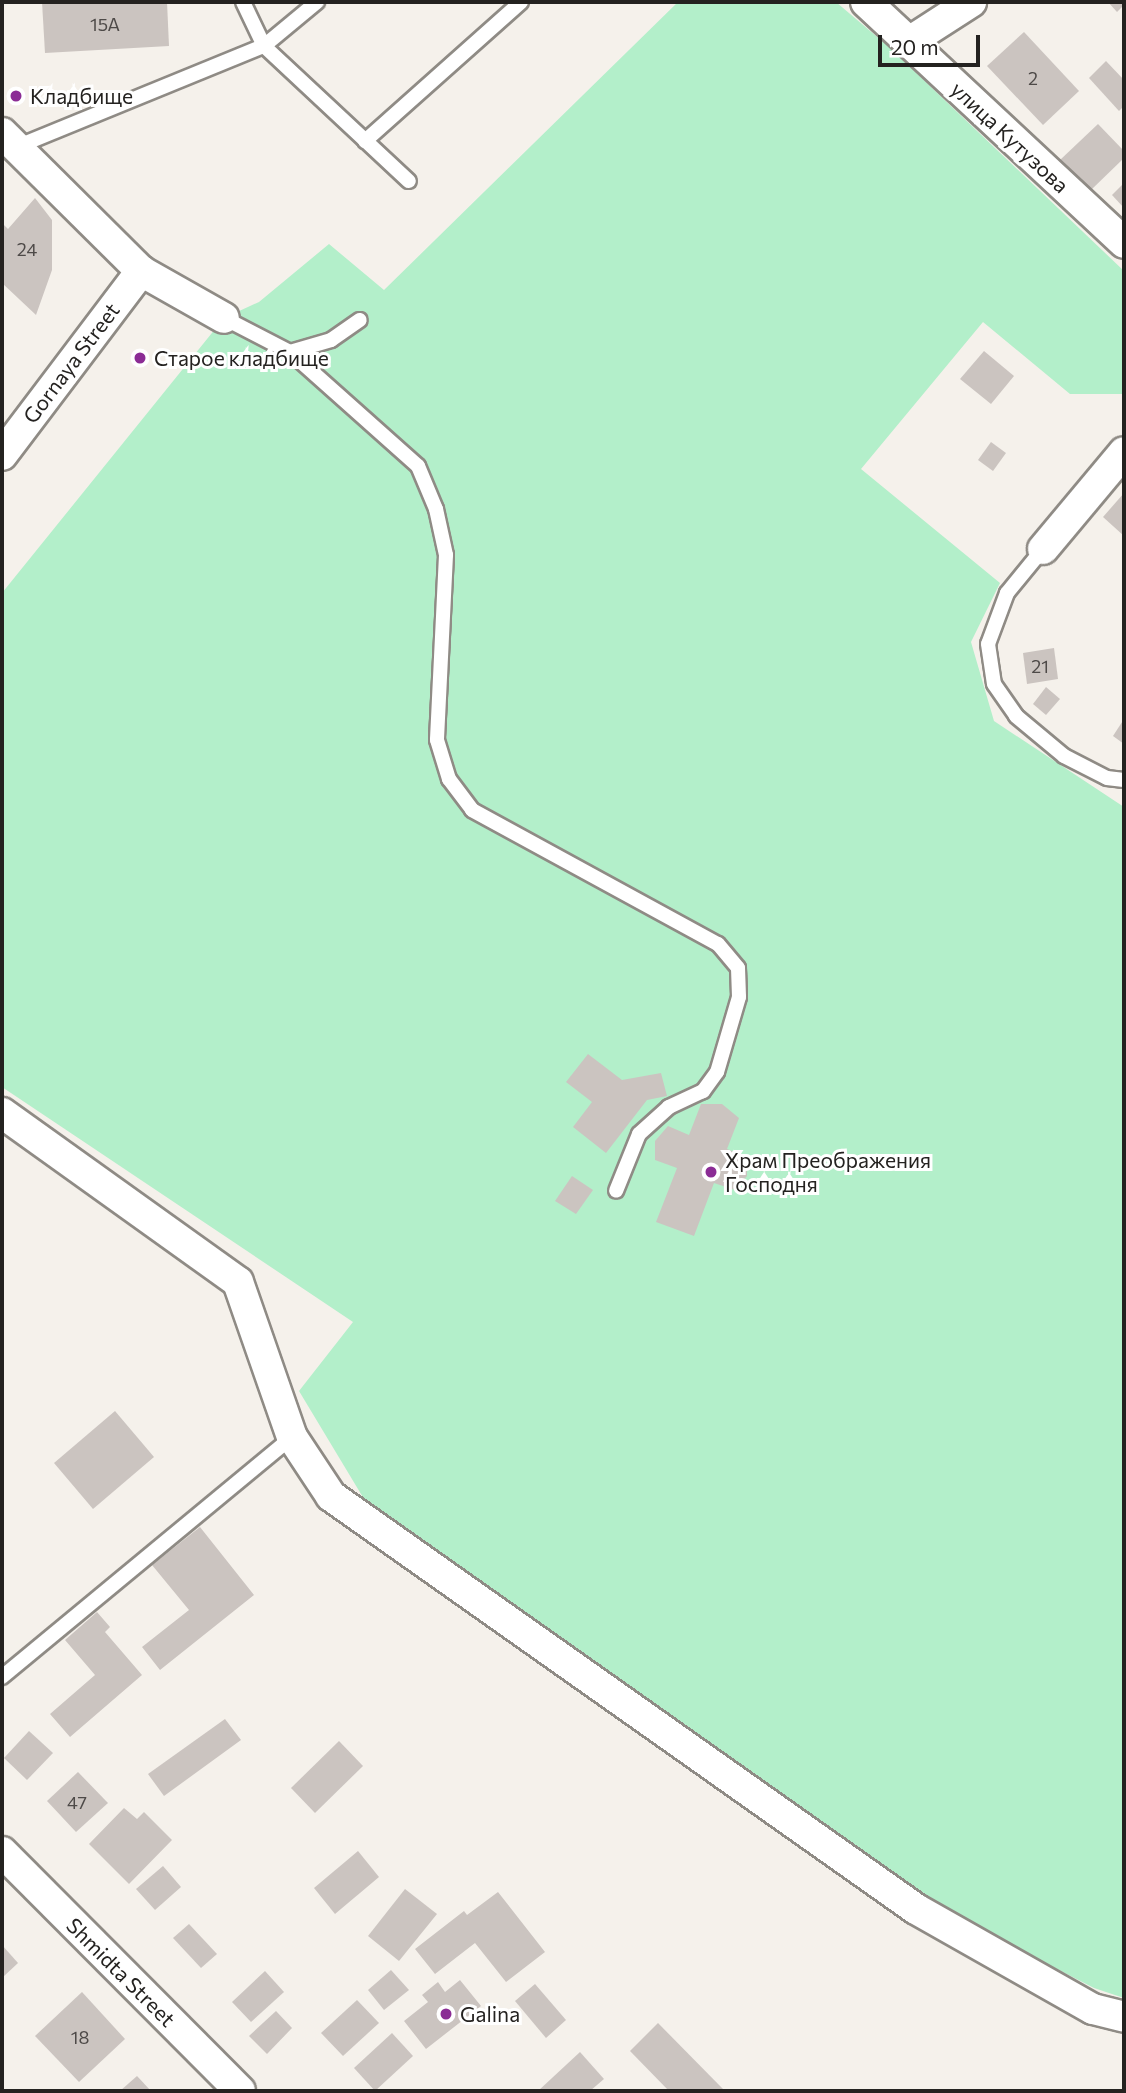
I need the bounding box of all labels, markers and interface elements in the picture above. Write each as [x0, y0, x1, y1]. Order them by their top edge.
house number: 15А [90, 13, 120, 35]
scale bar [881, 21, 982, 65]
text: 20 m [891, 34, 939, 59]
house number: 2 [1028, 67, 1038, 89]
street label: улица Кутузова [946, 76, 1074, 198]
place label: Кладбище [30, 83, 133, 109]
marker: Кладбище [8, 88, 24, 104]
house number: 24 [17, 238, 37, 260]
street label: Gornaya Street [18, 298, 124, 428]
place label: Старое кладбище [154, 345, 329, 371]
marker: Старое кладбище [132, 350, 148, 366]
house number: 21 [1031, 655, 1049, 677]
place label: Храм Преображения Господня [725, 1147, 931, 1197]
marker: Храм Преображения Господня [703, 1164, 719, 1180]
house number: 47 [67, 1791, 87, 1813]
street label: Shmidta Street [61, 1912, 181, 2032]
place label: Galina [460, 2001, 520, 2027]
marker: Galina [438, 2006, 454, 2022]
house number: 18 [71, 2026, 89, 2048]

